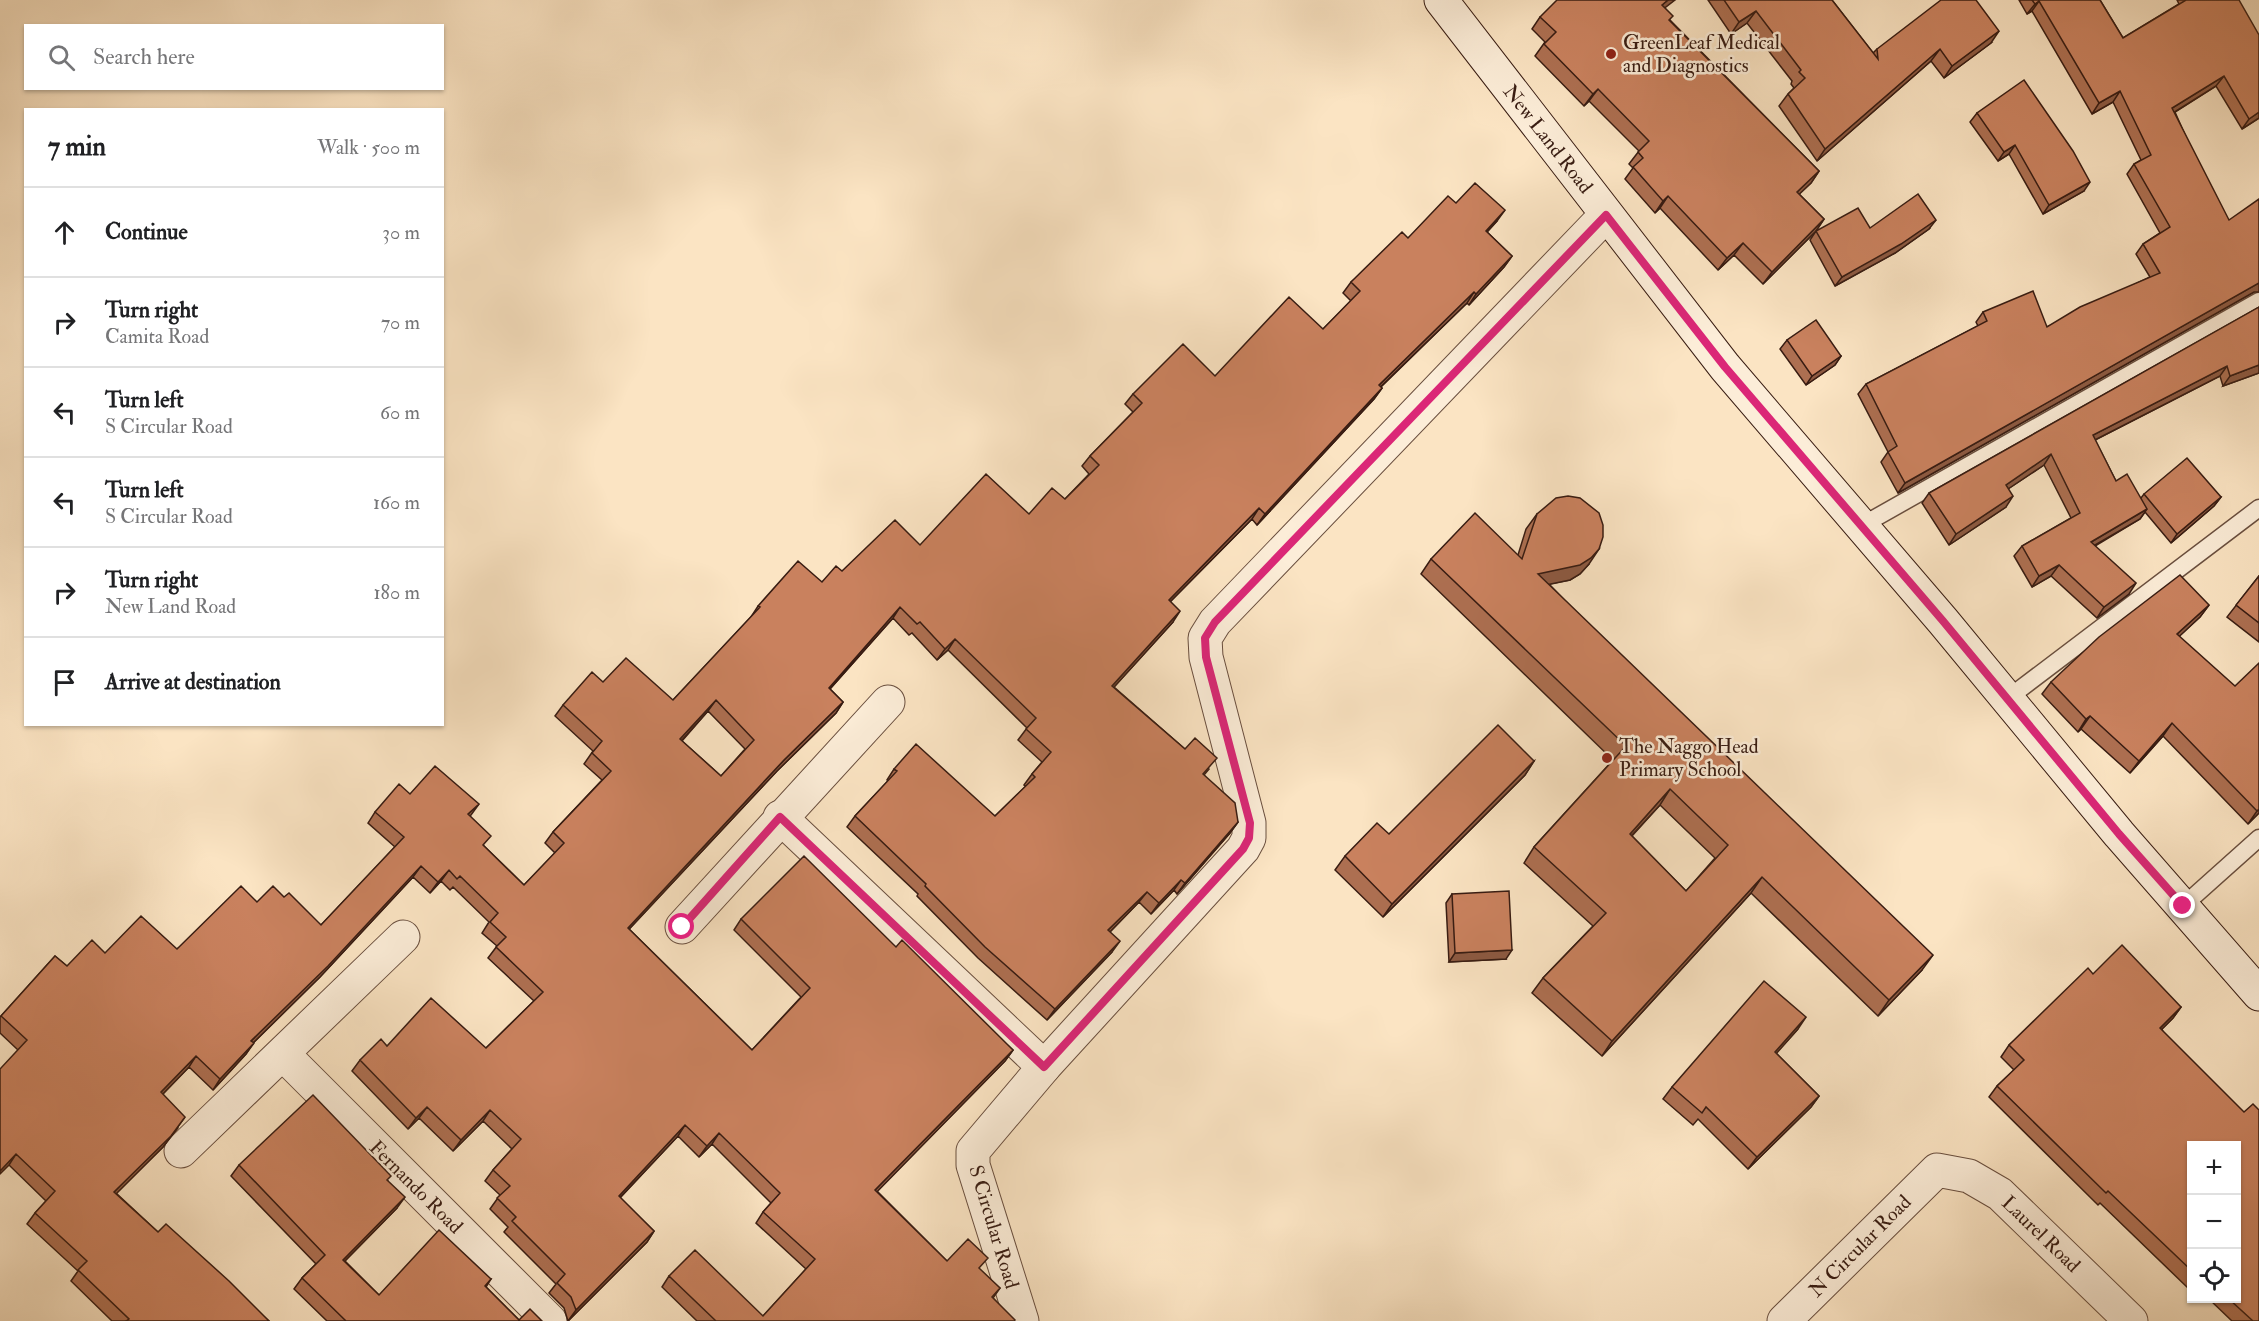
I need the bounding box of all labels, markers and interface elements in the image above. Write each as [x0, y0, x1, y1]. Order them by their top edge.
search box [24, 24, 444, 90]
place label: GreenLeaf Medical and Diagnostics [1623, 30, 1780, 78]
icon: search [45, 41, 78, 74]
text: Search here [93, 43, 195, 71]
marker: GreenLeaf Medical and Diagnostics [1604, 47, 1618, 61]
street label: New Land Road [1498, 80, 1598, 199]
text: 7 min [48, 131, 106, 163]
text: Walk · 500 m [317, 135, 420, 160]
icon: ahead [48, 216, 81, 249]
text: Continue [105, 218, 188, 246]
text: 30 m [382, 220, 420, 245]
text: Turn right [105, 296, 198, 324]
icon: right [48, 306, 81, 339]
text: 70 m [381, 310, 420, 335]
text: Camita Road [105, 324, 209, 349]
text: Turn left [105, 386, 184, 414]
icon: left [48, 396, 81, 429]
text: 60 m [380, 400, 420, 425]
text: S Circular Road [105, 414, 233, 439]
text: Turn left [105, 476, 184, 504]
icon: left [48, 486, 81, 519]
text: 160 m [373, 490, 420, 515]
text: S Circular Road [105, 504, 233, 529]
text: Turn right [105, 566, 198, 594]
icon: right [48, 576, 81, 609]
text: 180 m [373, 580, 420, 605]
text: New Land Road [105, 594, 236, 619]
icon: arrive [48, 666, 81, 699]
text: Arrive at destination [105, 668, 281, 696]
place label: The Naggo Head Primary School [1619, 734, 1759, 782]
marker: The Naggo Head Primary School [1600, 751, 1614, 765]
route end [2169, 892, 2195, 918]
route start [668, 913, 694, 939]
street label: Fernando Road [364, 1135, 468, 1239]
map controls [2187, 1141, 2241, 1303]
button: + [2187, 1141, 2241, 1195]
street label: S Circular Road [963, 1162, 1025, 1292]
street label: N Circular Road [1804, 1189, 1917, 1302]
street label: Laurel Road [1996, 1190, 2086, 1278]
button: − [2187, 1195, 2241, 1249]
button: locate [2187, 1249, 2241, 1303]

